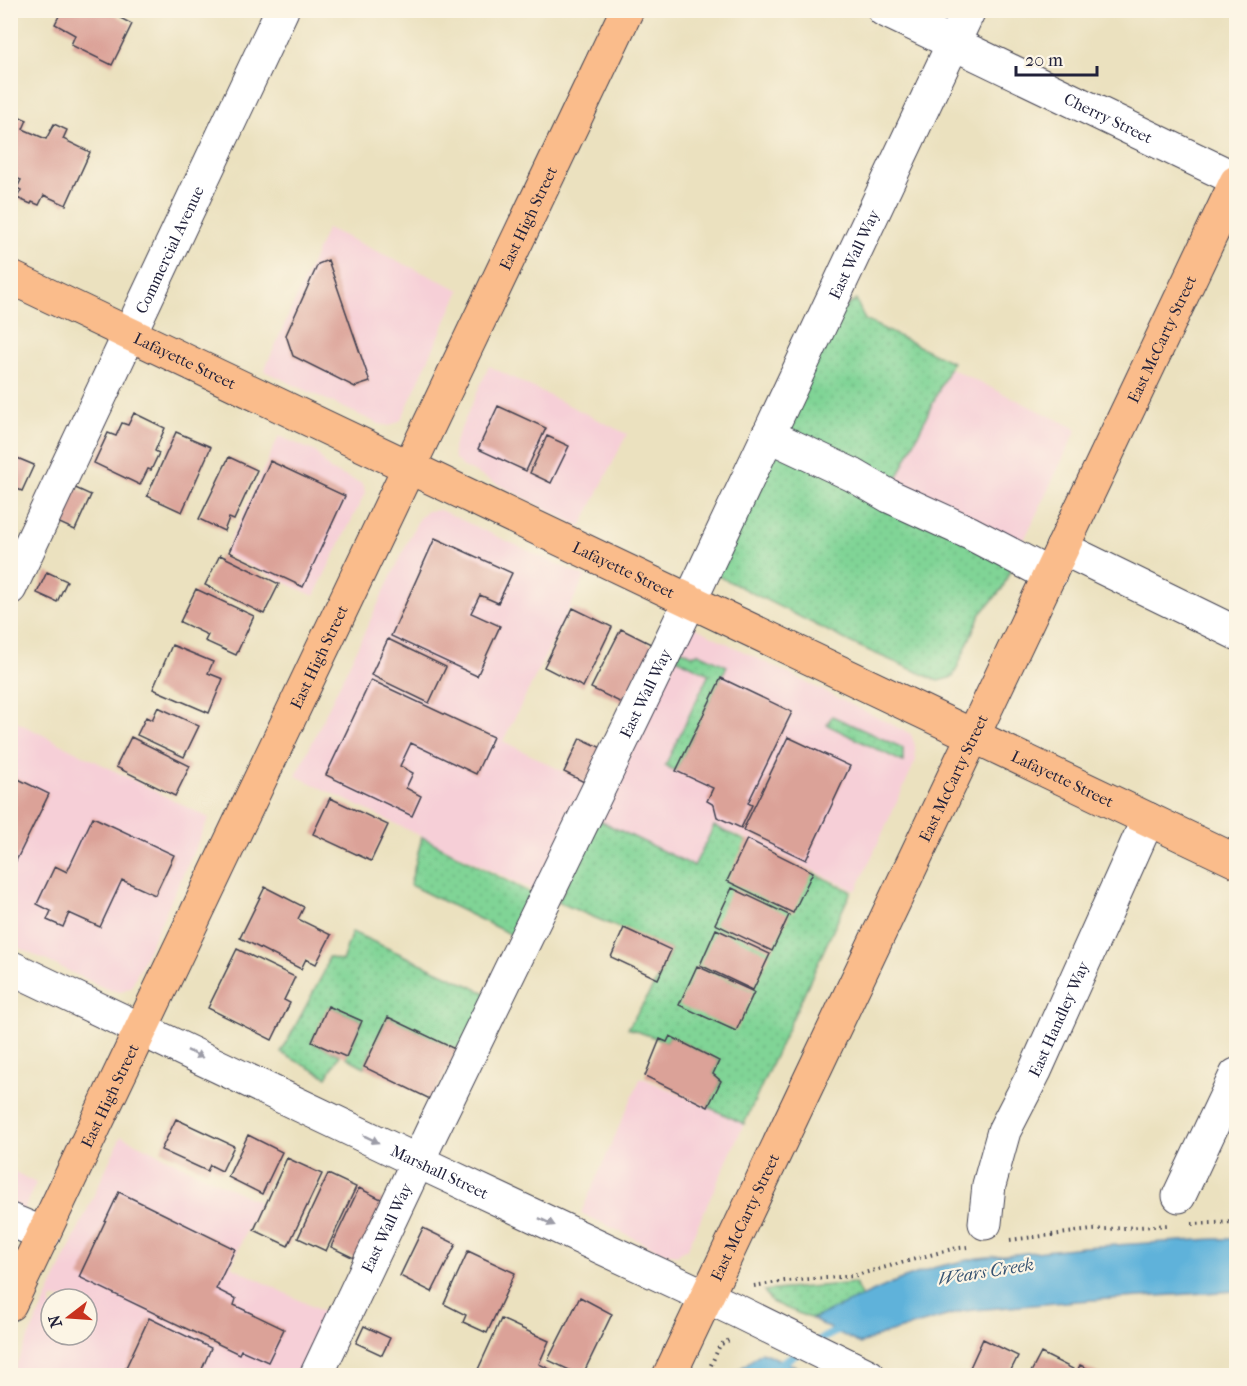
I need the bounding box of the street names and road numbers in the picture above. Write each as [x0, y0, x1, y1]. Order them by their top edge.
street label: Cherry Street [1061, 89, 1156, 147]
street label: East High Street [495, 163, 561, 273]
street label: Commercial Avenue [131, 183, 207, 316]
street label: East Wall Way [824, 206, 883, 302]
street label: East McCarty Street [1123, 272, 1200, 406]
street label: Lafayette Street [131, 328, 239, 393]
street label: Lafayette Street [570, 537, 678, 602]
street label: East High Street [286, 602, 352, 712]
street label: East Wall Way [615, 645, 675, 741]
street label: East McCarty Street [915, 711, 991, 845]
street label: Lafayette Street [1009, 746, 1117, 811]
street label: East Handley Way [1024, 958, 1093, 1080]
street label: East High Street [77, 1040, 142, 1150]
street label: Marshall Street [388, 1141, 492, 1203]
street label: East McCarty Street [706, 1150, 783, 1284]
street label: East Wall Way [357, 1180, 416, 1276]

